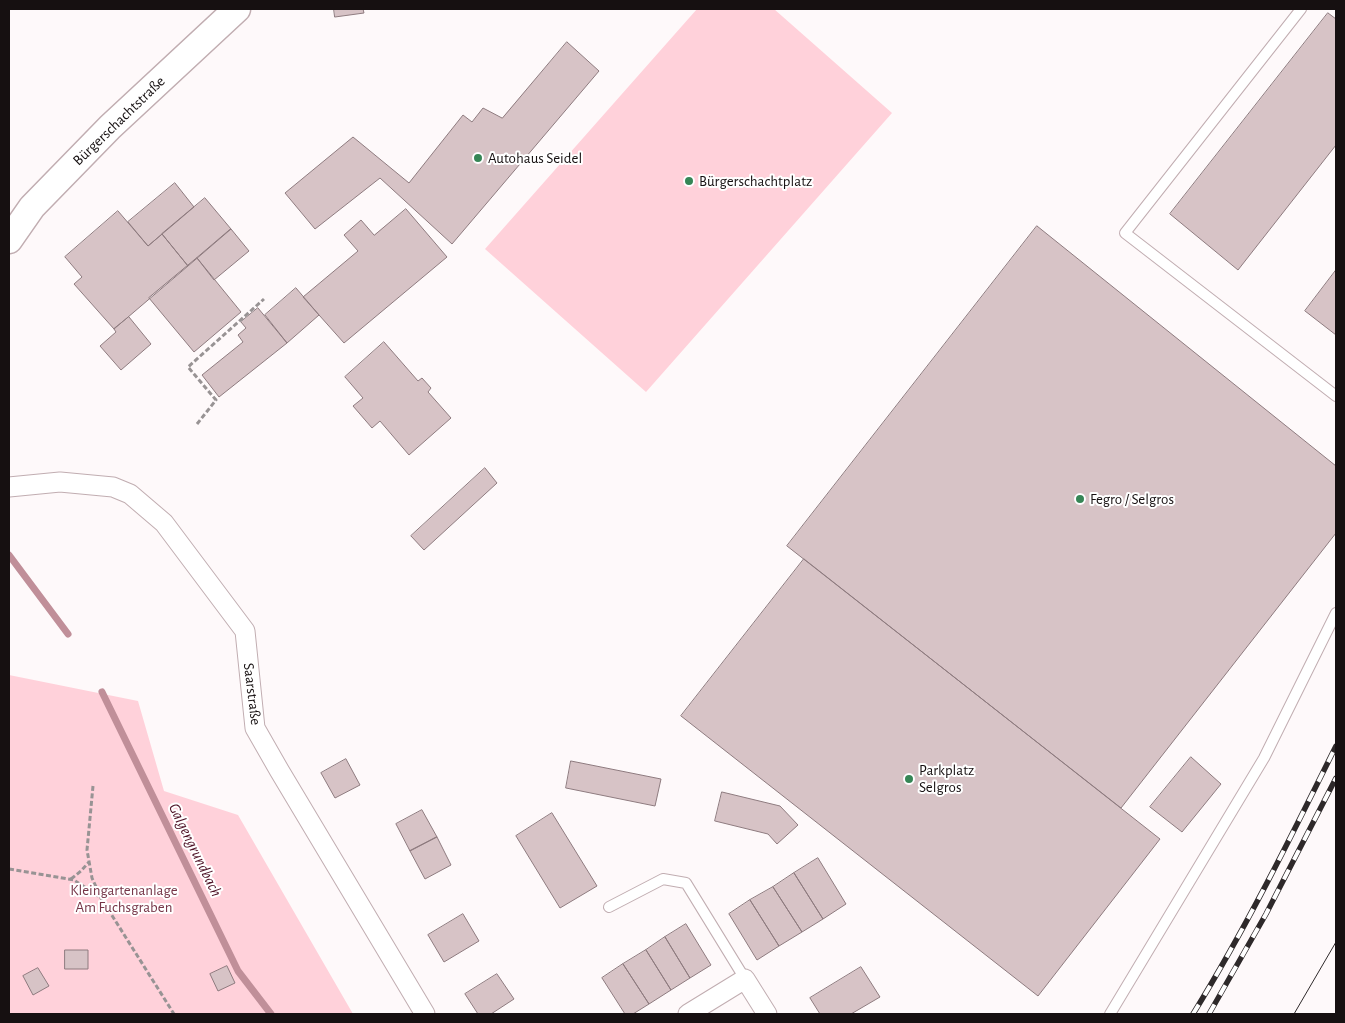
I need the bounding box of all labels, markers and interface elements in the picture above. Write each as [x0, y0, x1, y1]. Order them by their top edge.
street label: Bürgerschachtstraße [69, 72, 169, 170]
place label: Autohaus Seidel [488, 149, 582, 167]
marker: Autohaus Seidel [472, 152, 484, 164]
place label: Bürgerschachtplatz [699, 172, 812, 190]
marker: Bürgerschachtplatz [683, 175, 695, 187]
place label: Fegro / Selgros [1090, 490, 1174, 508]
marker: Fegro / Selgros [1074, 493, 1086, 505]
street label: Saarstraße [239, 662, 265, 726]
place label: Parkplatz Selgros [919, 761, 974, 796]
marker: Parkplatz Selgros [903, 773, 915, 785]
water label: Galgengrundbach [164, 800, 226, 900]
park label: Kleingartenanlage Am Fuchsgraben [70, 881, 178, 916]

